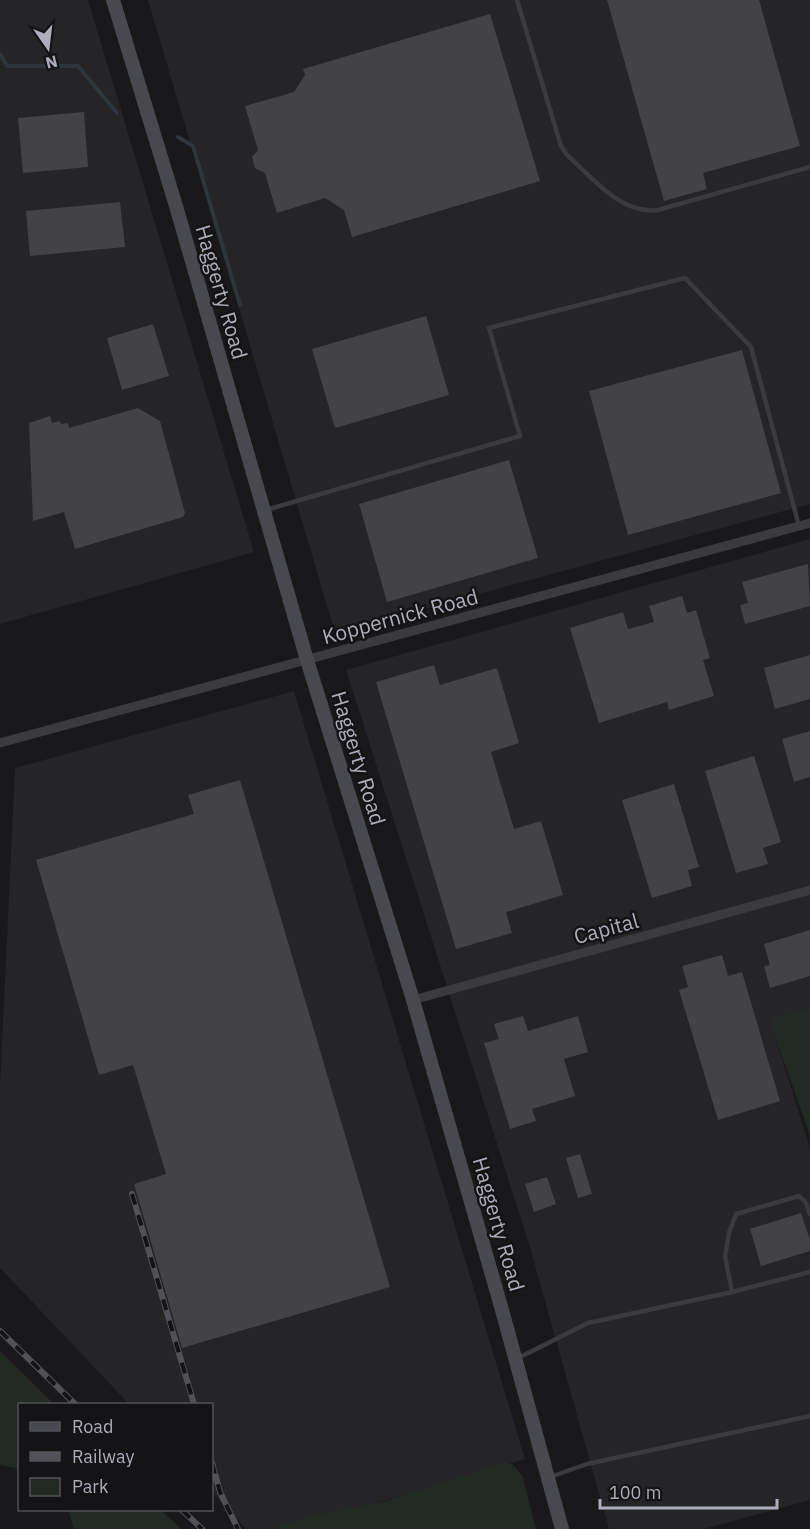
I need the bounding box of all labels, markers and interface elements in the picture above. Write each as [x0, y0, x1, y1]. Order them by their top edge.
north arrow [18, 18, 78, 78]
text: N [44, 51, 60, 74]
street label: Haggerty Road [189, 222, 255, 362]
street label: Koppernick Road [319, 582, 481, 650]
street label: Haggerty Road [325, 688, 393, 828]
street label: Capital [571, 906, 642, 950]
street label: Haggerty Road [466, 1154, 532, 1294]
legend [18, 1403, 213, 1511]
text: Road [72, 1415, 113, 1438]
text: Railway [72, 1445, 134, 1468]
scale bar [600, 1472, 777, 1510]
text: Park [72, 1475, 109, 1498]
text: 100 m [609, 1481, 661, 1504]

